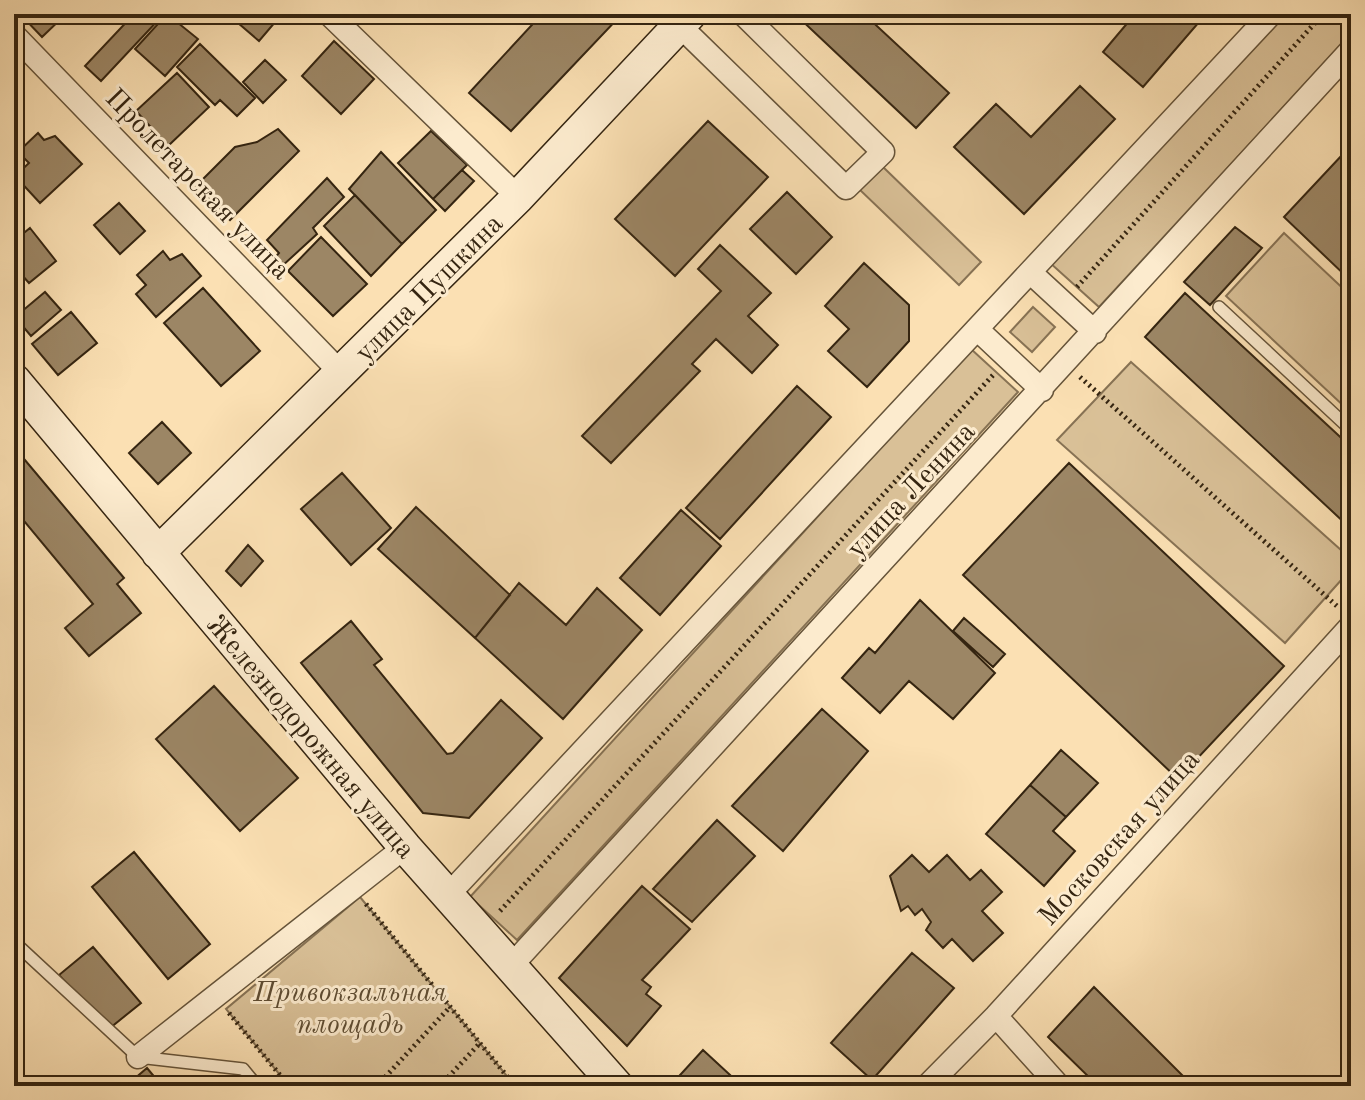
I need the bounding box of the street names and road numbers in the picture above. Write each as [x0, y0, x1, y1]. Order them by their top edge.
street label: Пролетарская улица [99, 84, 295, 286]
street label: улица Пушкина [351, 210, 509, 368]
street label: улица Ленина [843, 418, 982, 564]
street label: Железнодорожная улица [200, 611, 420, 865]
street label: Московская улица [1035, 746, 1206, 932]

